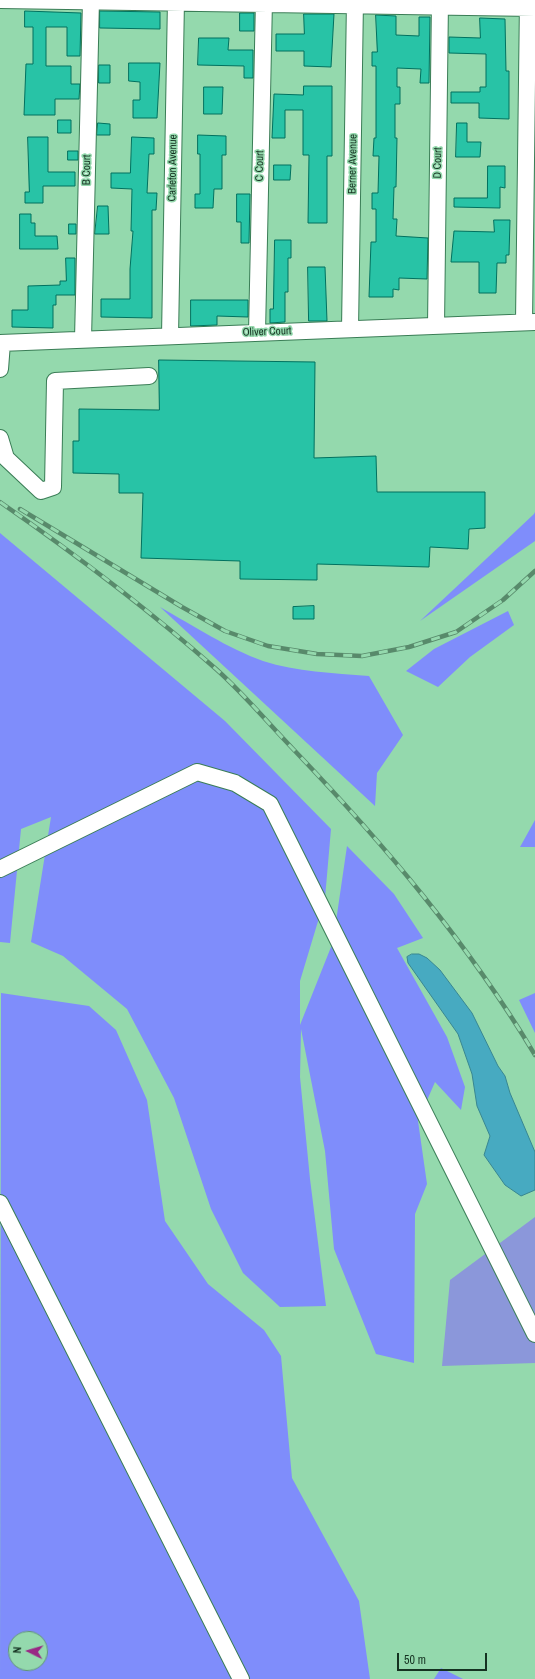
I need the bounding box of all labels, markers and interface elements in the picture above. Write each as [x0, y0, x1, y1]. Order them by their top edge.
street label: Carleton Avenue [166, 134, 180, 202]
street label: Berner Avenue [346, 134, 360, 194]
street label: D Court [431, 147, 445, 179]
street label: C Court [253, 150, 267, 182]
street label: B Court [80, 155, 94, 185]
street label: Oliver Court [242, 325, 292, 339]
north arrow [8, 1631, 48, 1671]
scale bar [399, 1645, 489, 1671]
text: N [10, 1646, 24, 1654]
text: 50 m [404, 1652, 426, 1668]

